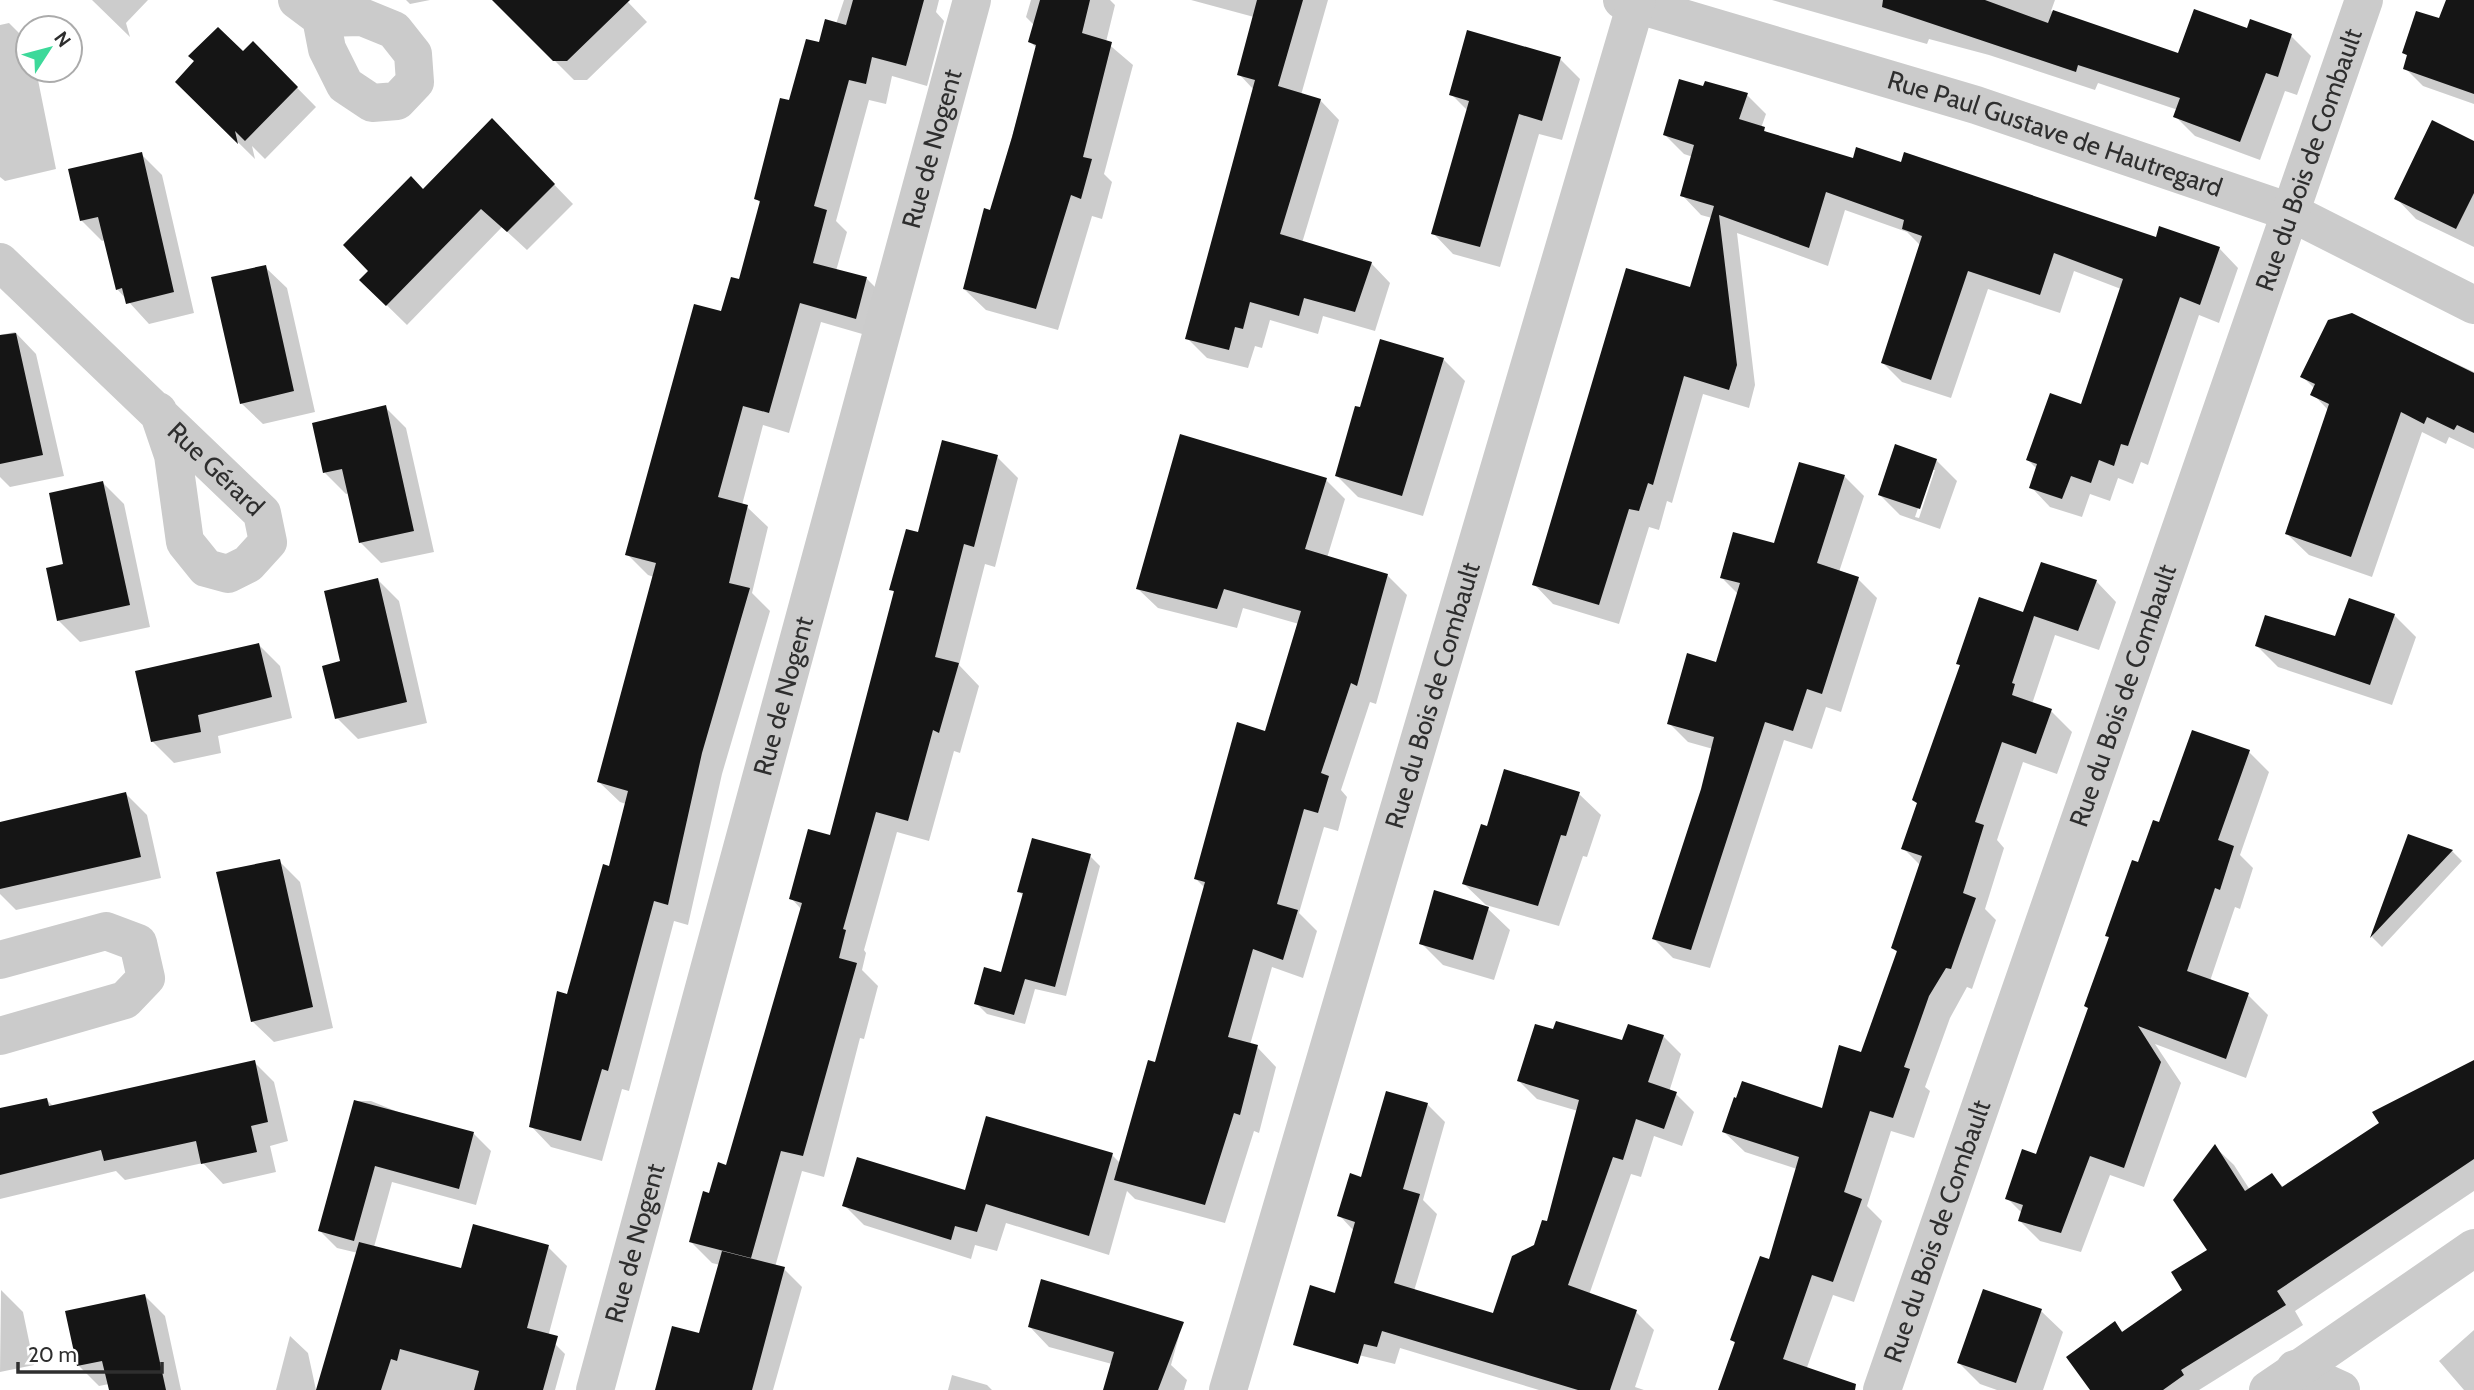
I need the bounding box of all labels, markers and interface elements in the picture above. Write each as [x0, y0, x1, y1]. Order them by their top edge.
north arrow [14, 14, 84, 84]
street label: Rue du Bois de Combault [2248, 24, 2369, 295]
text: N [49, 27, 76, 51]
street label: Rue Paul Gustave de Hautregard [1884, 64, 2226, 204]
street label: Rue de Nogent [895, 66, 969, 232]
street label: Rue Gérard [161, 415, 271, 522]
street label: Rue du Bois de Combault [1378, 558, 1487, 832]
street label: Rue du Bois de Combault [2063, 560, 2183, 831]
street label: Rue de Nogent [746, 613, 820, 779]
street label: Rue du Bois de Combault [1877, 1096, 1997, 1367]
street label: Rue de Nogent [598, 1160, 672, 1326]
scale bar [18, 1330, 161, 1374]
text: 20 m [28, 1342, 77, 1367]

